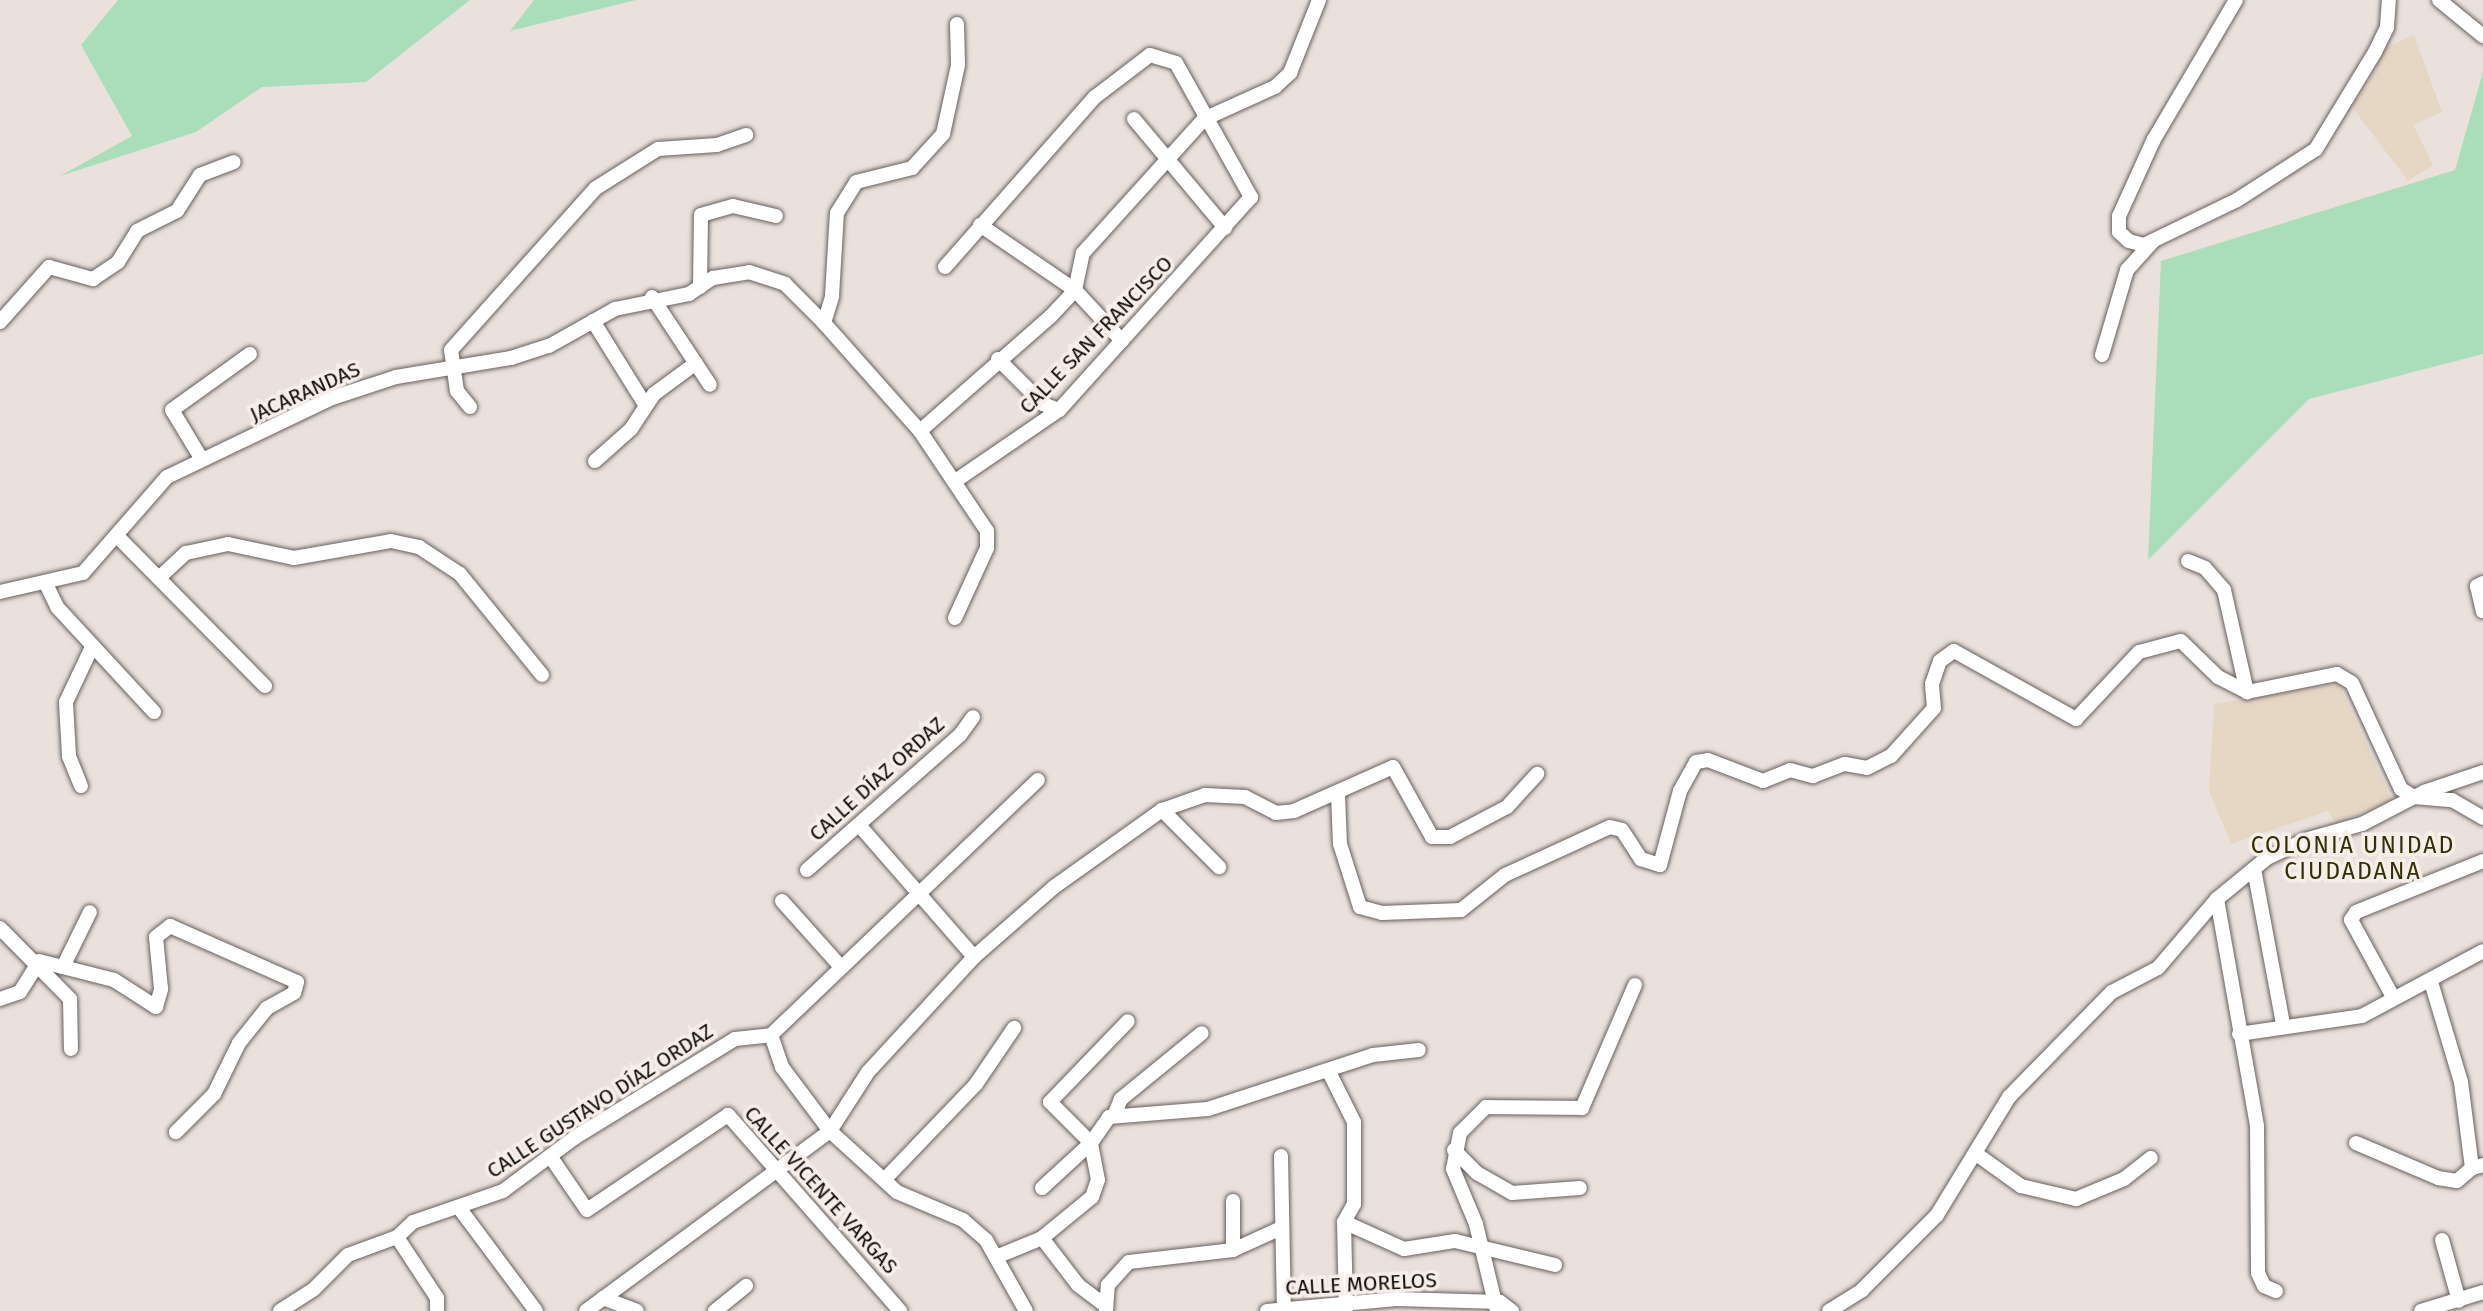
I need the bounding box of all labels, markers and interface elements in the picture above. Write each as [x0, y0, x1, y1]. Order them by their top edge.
street label: CALLE SAN FRANCISCO [1014, 251, 1178, 419]
street label: JACARANDAS [246, 357, 364, 427]
street label: CALLE DÍAZ ORDAZ [804, 712, 950, 846]
district label: COLONIA UNIDAD CIUDADANA [2252, 831, 2454, 885]
street label: CALLE GUSTAVO DÍAZ ORDAZ [482, 1018, 718, 1184]
street label: CALLE VICENTE VARGAS [739, 1101, 903, 1279]
street label: CALLE MORELOS [1285, 1267, 1437, 1301]

